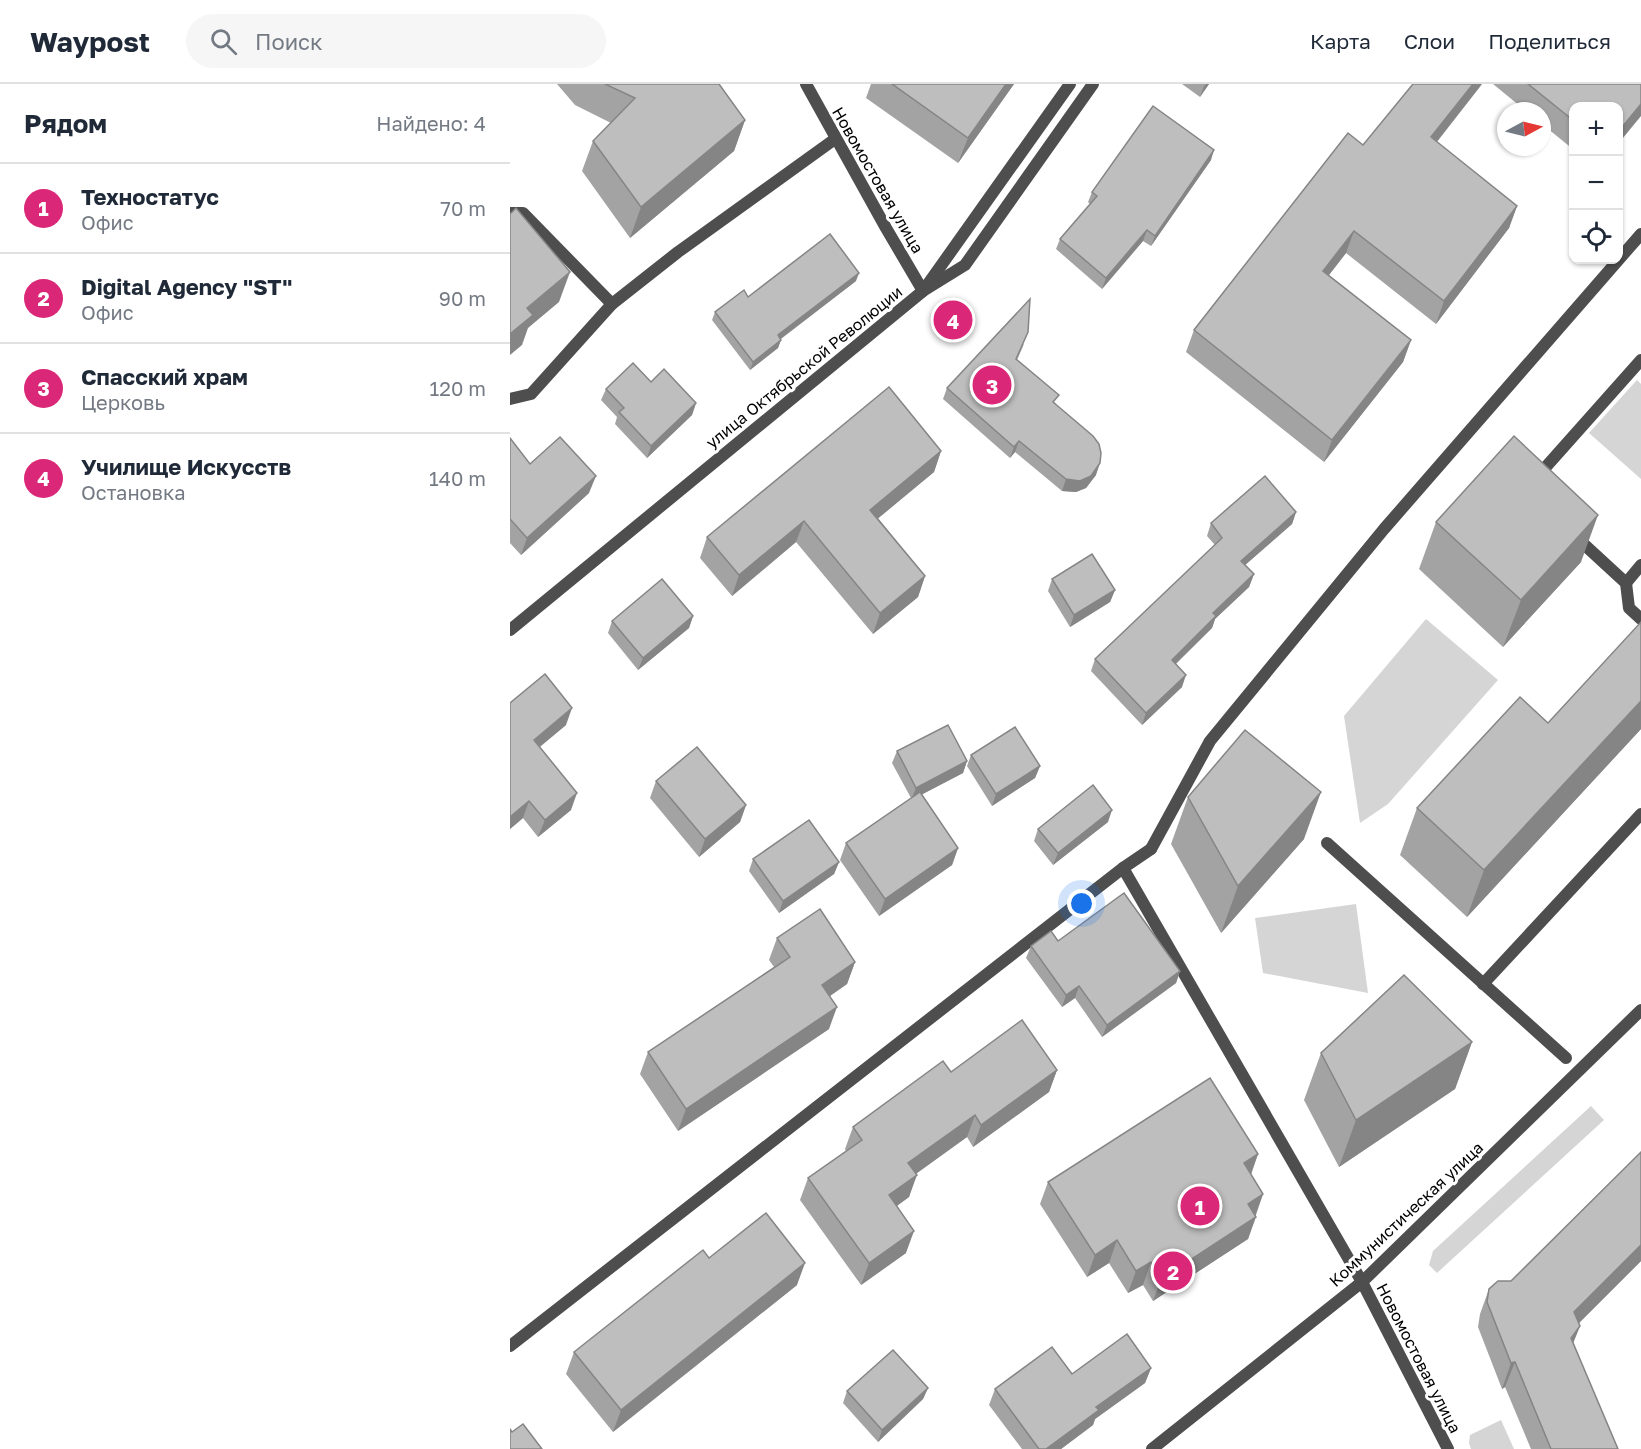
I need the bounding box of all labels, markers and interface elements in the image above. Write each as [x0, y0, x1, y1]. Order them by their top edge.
search box [186, 14, 606, 68]
text: Waypost [30, 25, 150, 58]
icon: search [207, 25, 240, 58]
text: Поиск [255, 28, 323, 55]
text: Карта [1310, 28, 1371, 54]
text: Слои [1404, 28, 1455, 54]
text: Поделиться [1488, 28, 1611, 54]
north arrow [1497, 102, 1551, 156]
map controls [1569, 102, 1623, 264]
button: + [1569, 102, 1623, 156]
street label: Новомостовая улица [828, 103, 928, 257]
text: Рядом [24, 108, 107, 139]
text: Найдено: 4 [376, 111, 486, 135]
button: − [1569, 156, 1623, 210]
text: Техностатус [81, 183, 219, 210]
text: 1 [38, 196, 49, 220]
text: 70 m [440, 196, 486, 220]
text: Офис [81, 210, 134, 234]
button: locate [1569, 210, 1623, 264]
text: Digital Agency "ST" [81, 273, 292, 300]
street label: улица Октябрьской Революции [702, 282, 906, 452]
text: 2 [37, 286, 50, 310]
text: 90 m [439, 286, 486, 310]
pin: 4 [934, 298, 972, 342]
text: Офис [81, 300, 134, 324]
pin: 3 [972, 362, 1012, 408]
text: Спасский храм [81, 363, 248, 390]
text: 3 [37, 376, 50, 400]
text: 120 m [430, 376, 486, 400]
text: Церковь [81, 390, 165, 414]
text: Училище Искусств [81, 453, 291, 480]
text: 4 [37, 466, 50, 490]
text: 140 m [429, 466, 486, 490]
text: Остановка [81, 480, 186, 504]
your location [1067, 889, 1096, 918]
street label: Коммунистическая улица [1325, 1137, 1487, 1291]
pin: 1 [1180, 1184, 1220, 1228]
pin: 2 [1154, 1248, 1192, 1294]
street label: Новомостовая улица [1372, 1280, 1466, 1436]

